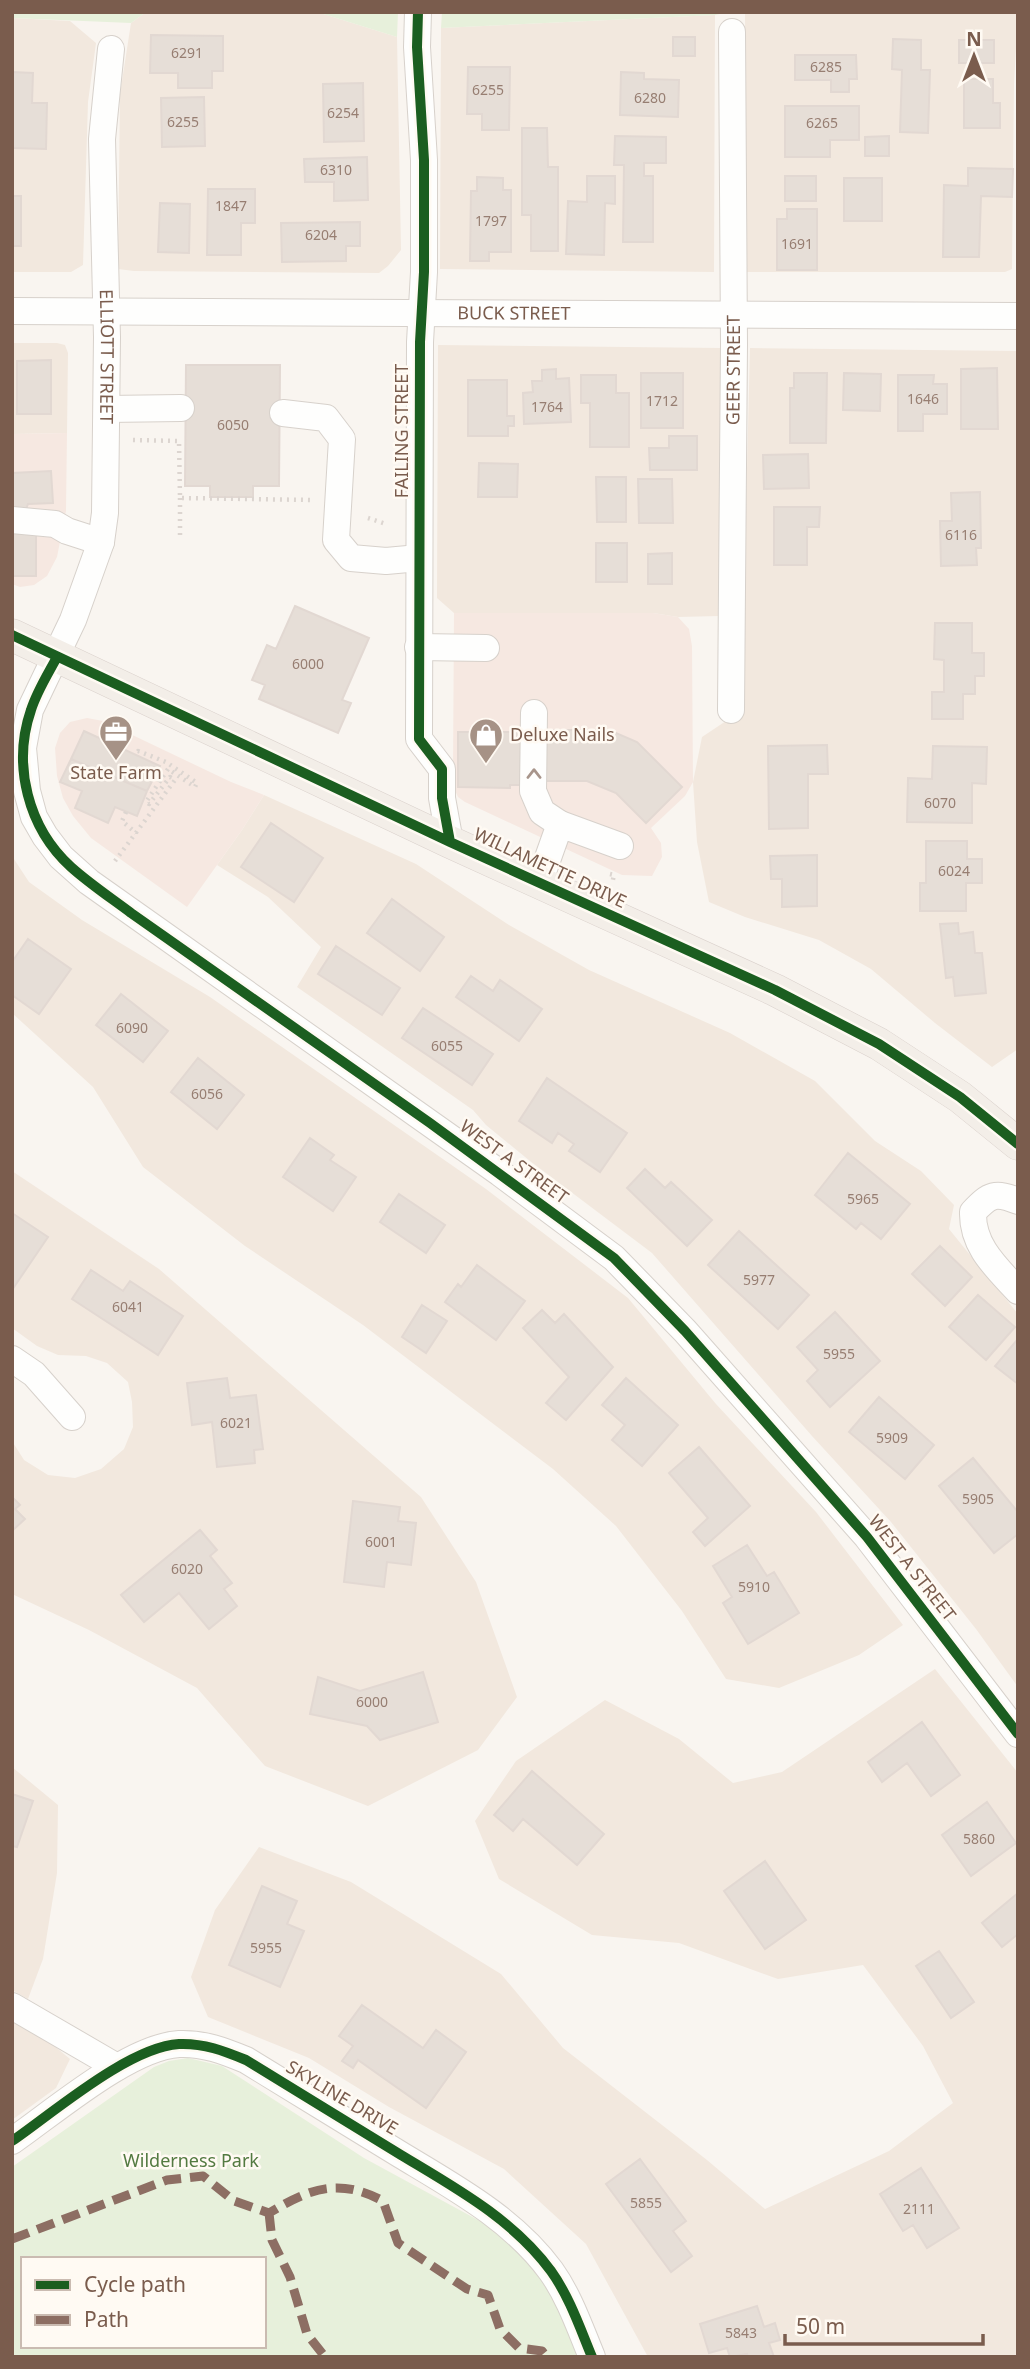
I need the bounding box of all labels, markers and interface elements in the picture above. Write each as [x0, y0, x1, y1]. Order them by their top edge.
north arrow [939, 21, 1009, 91]
text: N [966, 26, 982, 52]
house number: 6291 [171, 43, 203, 62]
house number: 6285 [810, 57, 842, 76]
house number: 6255 [472, 80, 504, 99]
house number: 6280 [634, 88, 666, 107]
house number: 6254 [327, 103, 359, 122]
house number: 6255 [167, 112, 199, 131]
house number: 6265 [806, 113, 838, 132]
house number: 6310 [320, 160, 352, 179]
house number: 1847 [215, 196, 247, 215]
house number: 1797 [475, 211, 507, 230]
house number: 6204 [305, 225, 337, 244]
house number: 1691 [781, 234, 813, 253]
street label: ELLIOTT STREET [95, 289, 120, 424]
street label: BUCK STREET [457, 300, 571, 325]
street label: GEER STREET [720, 315, 745, 425]
street label: FAILING STREET [389, 364, 413, 498]
house number: 1646 [907, 389, 939, 408]
house number: 1712 [646, 391, 678, 410]
house number: 1764 [531, 397, 563, 416]
house number: 6050 [217, 415, 249, 434]
house number: 6116 [945, 525, 977, 544]
house number: 6000 [292, 654, 324, 673]
office icon: State Farm [97, 713, 135, 762]
shop icon: Deluxe Nails [467, 716, 505, 765]
place label: Deluxe Nails [510, 722, 615, 746]
place label: State Farm [70, 760, 162, 784]
one-way arrow [526, 769, 541, 780]
house number: 6070 [924, 793, 956, 812]
street label: WILLAMETTE DRIVE [470, 821, 631, 913]
house number: 6024 [938, 861, 970, 880]
house number: 6090 [116, 1018, 148, 1037]
house number: 6055 [431, 1036, 463, 1055]
house number: 6056 [191, 1084, 223, 1103]
street label: WEST A STREET [456, 1114, 574, 1209]
house number: 5965 [847, 1189, 879, 1208]
house number: 5977 [743, 1270, 775, 1289]
house number: 6041 [112, 1297, 144, 1316]
house number: 5955 [823, 1344, 855, 1363]
house number: 6021 [220, 1413, 252, 1432]
house number: 5909 [876, 1428, 908, 1447]
house number: 5905 [962, 1489, 994, 1508]
street label: WEST A STREET [864, 1509, 962, 1625]
house number: 6001 [365, 1532, 397, 1551]
house number: 6020 [171, 1559, 203, 1578]
house number: 5910 [738, 1577, 770, 1596]
house number: 6000 [356, 1692, 388, 1711]
house number: 5860 [963, 1829, 995, 1848]
house number: 5955 [250, 1938, 282, 1957]
street label: SKYLINE DRIVE [282, 2054, 403, 2140]
park label: Wilderness Park [123, 2148, 259, 2172]
house number: 5855 [630, 2193, 662, 2212]
house number: 2111 [903, 2199, 935, 2218]
legend [21, 2257, 266, 2348]
text: Cycle path [84, 2270, 186, 2298]
scale bar [785, 2302, 983, 2346]
text: Path [84, 2305, 129, 2333]
text: 50 m [796, 2312, 845, 2340]
house number: 5843 [725, 2323, 757, 2342]

